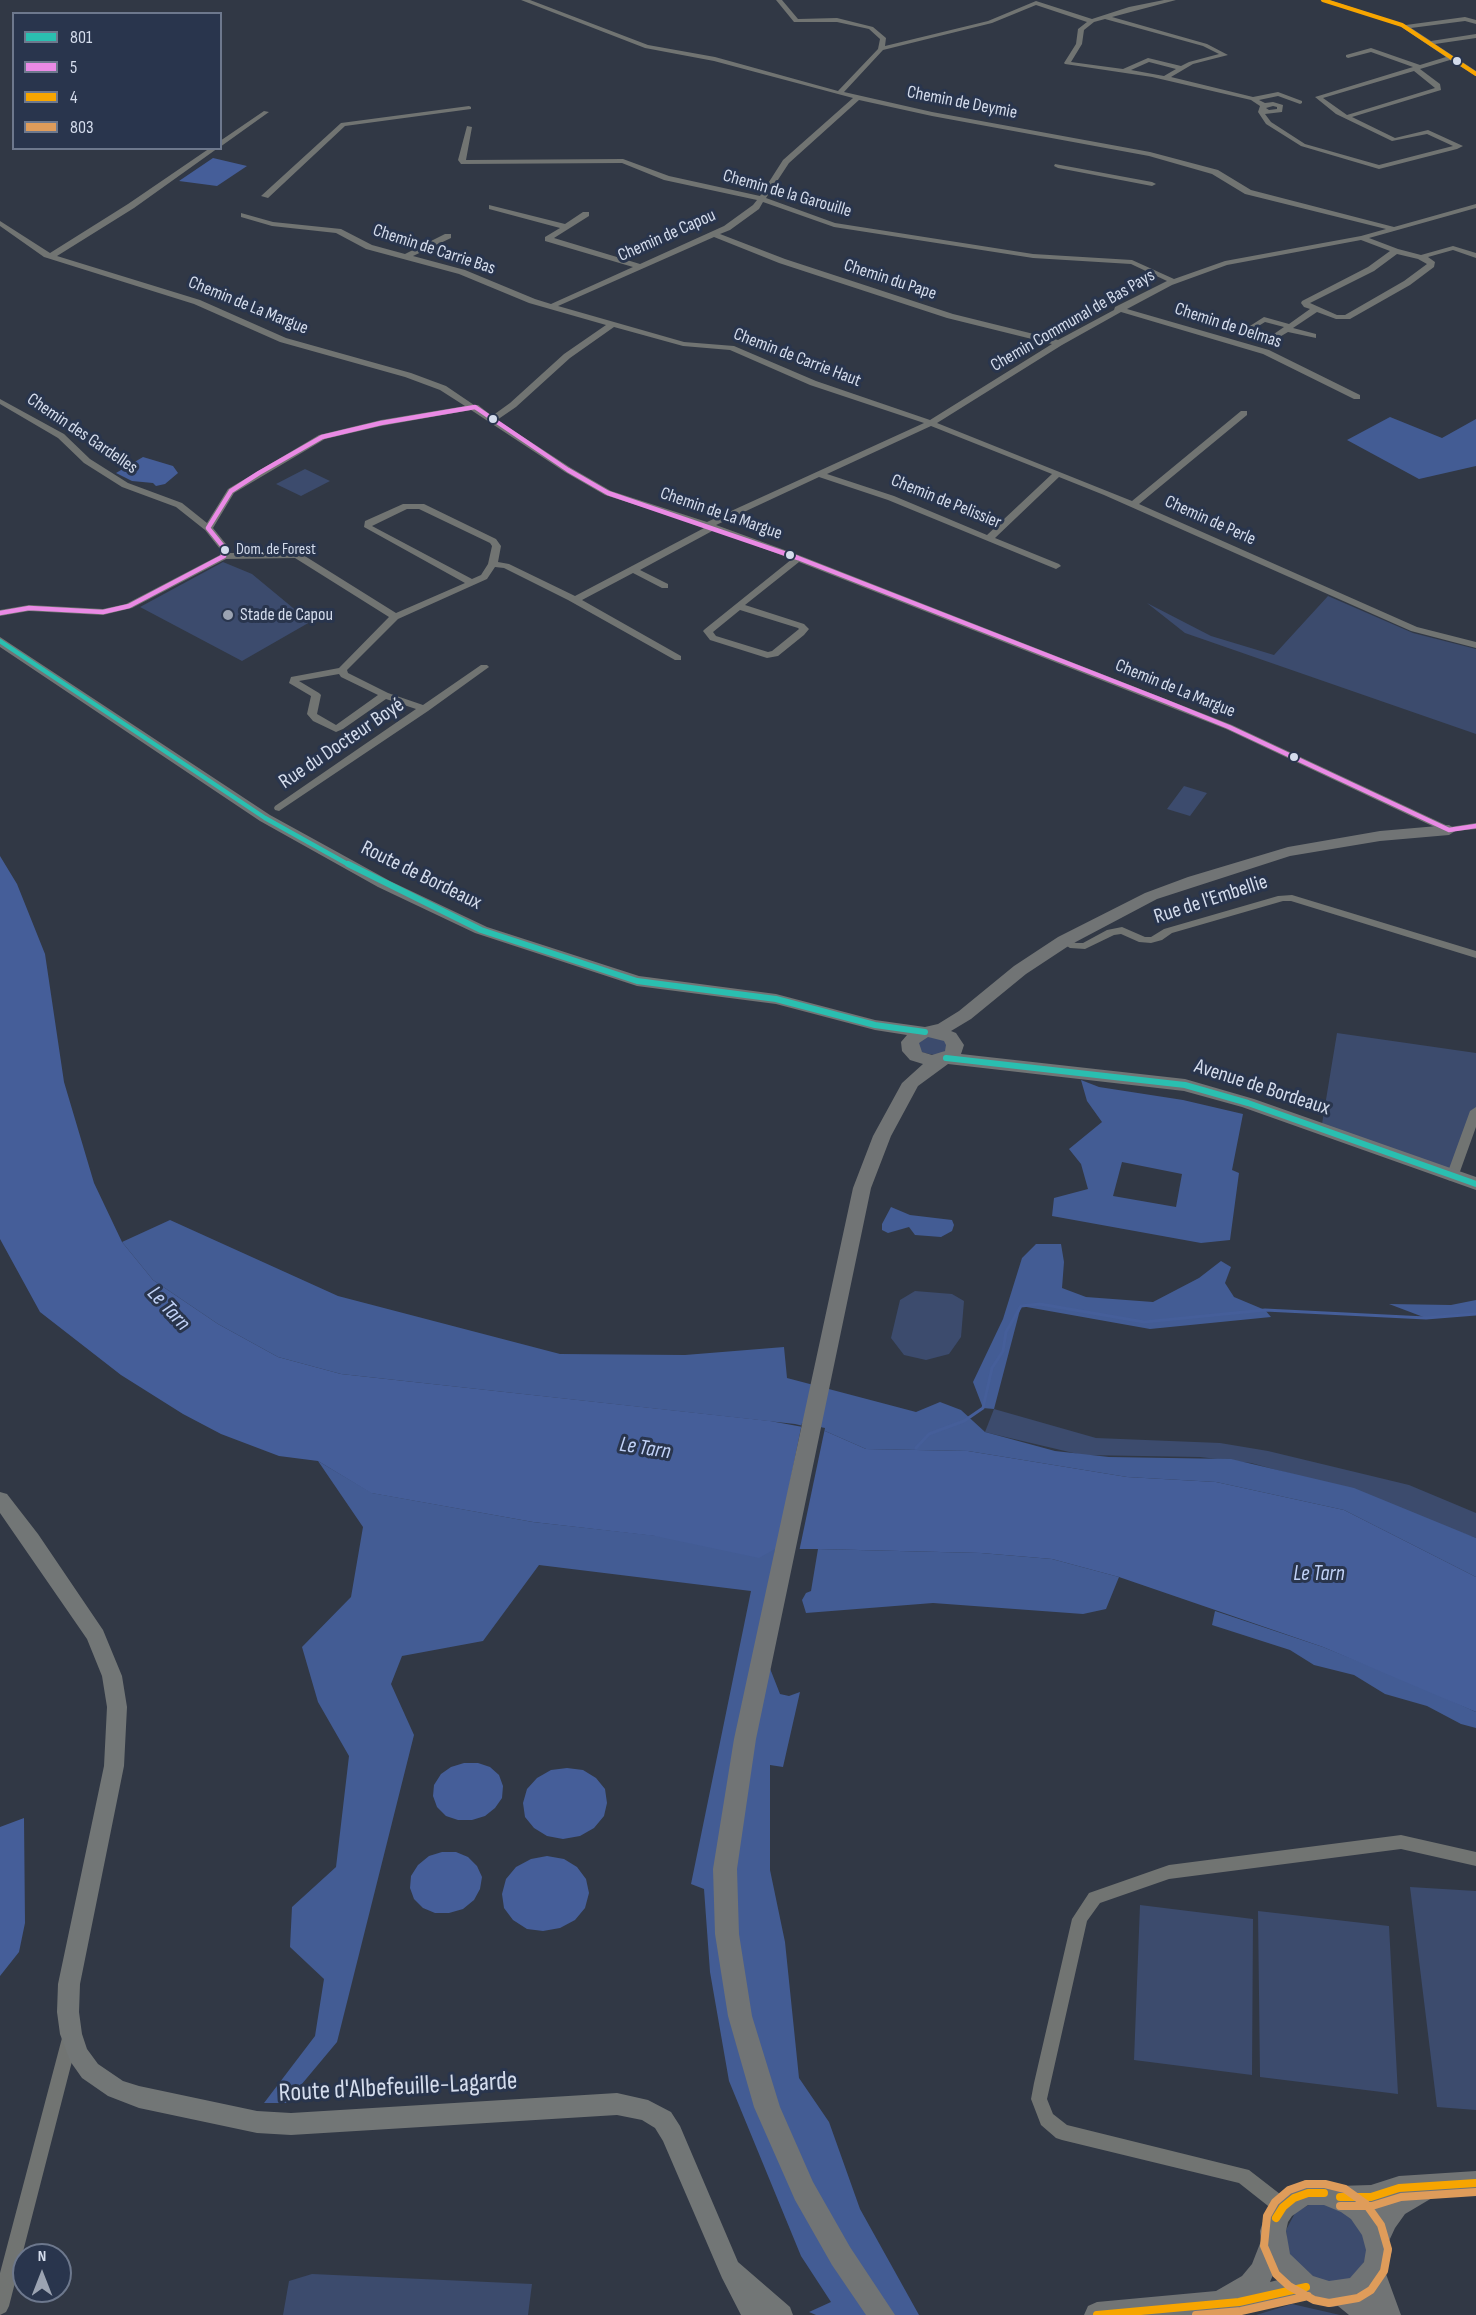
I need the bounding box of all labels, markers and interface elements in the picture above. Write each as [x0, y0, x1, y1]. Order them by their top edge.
legend [12, 12, 222, 150]
text: 801 [70, 27, 92, 48]
unlabelled marker [1451, 55, 1463, 67]
text: 5 [70, 57, 77, 78]
street label: Chemin de Deymie [905, 82, 1019, 124]
text: 4 [70, 87, 78, 108]
text: 803 [70, 117, 93, 138]
street label: Chemin de la Garouille [720, 165, 854, 223]
street label: Chemin de Capou [615, 205, 719, 267]
street label: Chemin de Carrie Bas [370, 220, 498, 280]
street label: Chemin du Pape [841, 255, 939, 305]
street label: Chemin Communal de Bas Pays [987, 265, 1159, 377]
street label: Chemin de La Margue [185, 272, 311, 340]
street label: Chemin de Delmas [1172, 299, 1284, 353]
street label: Chemin de Carrie Haut [730, 324, 864, 392]
street label: Chemin des Gardelles [22, 389, 142, 479]
unlabelled marker [487, 413, 499, 425]
street label: Chemin de Pelissier [888, 470, 1004, 534]
street label: Chemin de La Margue [657, 483, 785, 545]
street label: Chemin de Perle [1161, 491, 1259, 551]
place label: Dom. de Forest [236, 540, 316, 560]
marker: Dom. de Forest [219, 544, 231, 556]
unlabelled marker [784, 549, 796, 561]
place label: Stade de Capou [240, 604, 333, 626]
marker: Stade de Capou [221, 608, 235, 622]
street label: Chemin de La Margue [1112, 655, 1238, 723]
street label: Rue du Docteur Boyé [275, 693, 409, 795]
unlabelled marker [1288, 751, 1300, 763]
street label: Route de Bordeaux [357, 836, 485, 916]
street label: Rue de l'Embellie [1151, 870, 1271, 930]
street label: Avenue de Bordeaux [1191, 1054, 1333, 1122]
water label: Le Tarn [141, 1281, 195, 1337]
water label: Le Tarn [618, 1432, 672, 1466]
water label: Le Tarn [1293, 1561, 1345, 1587]
street label: Route d'Albefeuille-Lagarde [278, 2066, 518, 2110]
north arrow [12, 2243, 72, 2303]
text: N [38, 2247, 46, 2266]

